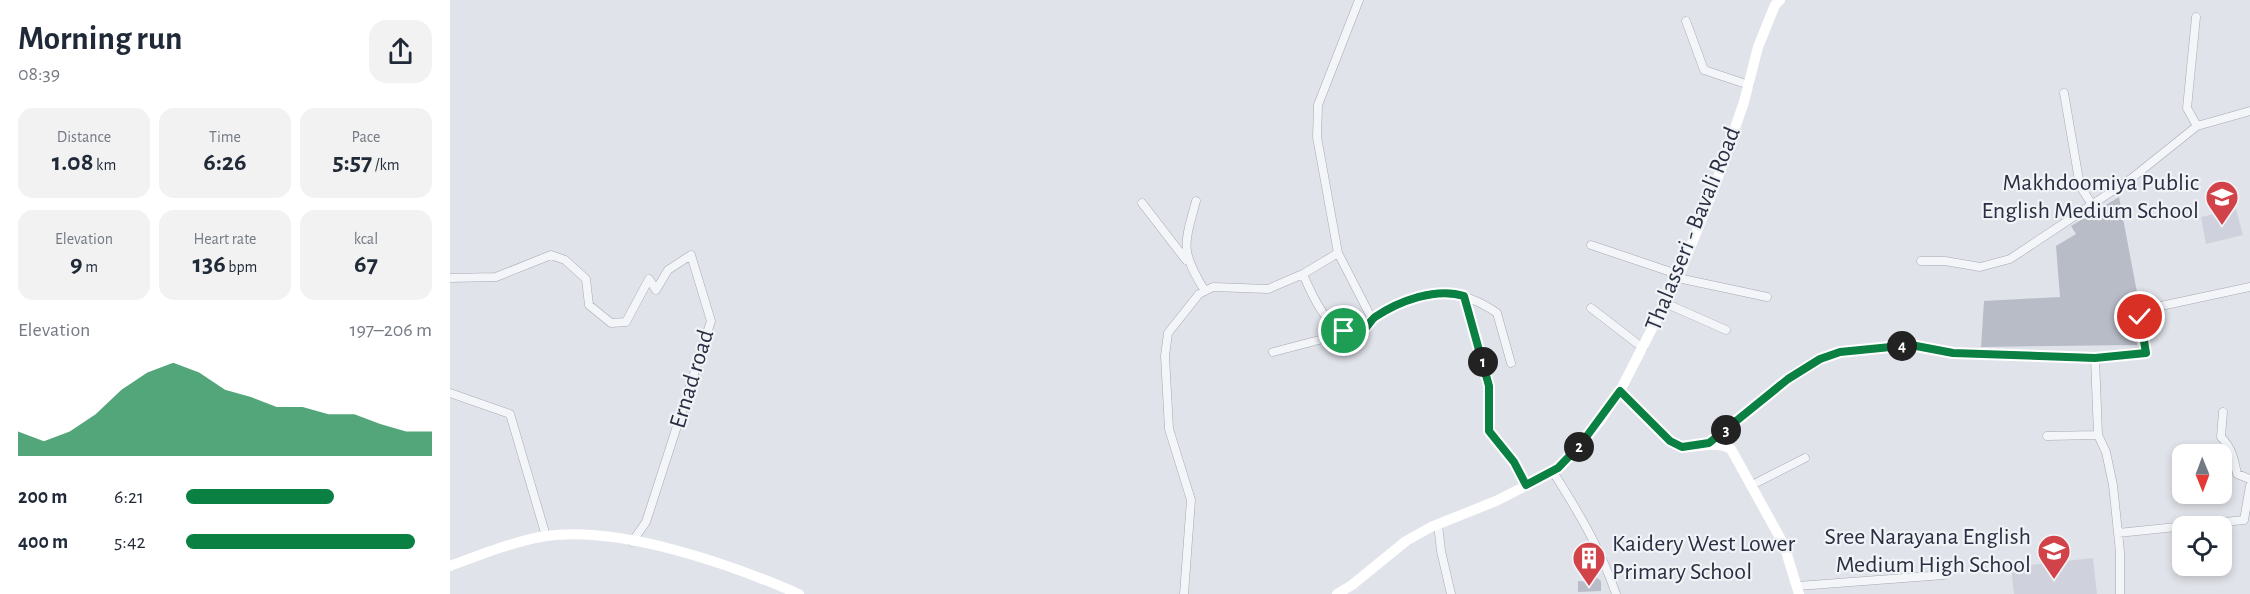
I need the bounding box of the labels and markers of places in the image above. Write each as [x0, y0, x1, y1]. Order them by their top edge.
place label: Makhdoomiya Public English Medium School [1982, 171, 2199, 223]
school or university icon: Makhdoomiya Public English Medium School [2204, 179, 2240, 226]
pin [2114, 291, 2165, 342]
pin [1318, 305, 1369, 356]
pin: 4 [1887, 331, 1917, 361]
pin: 1 [1468, 347, 1498, 377]
pin: 3 [1711, 415, 1741, 445]
pin: 2 [1564, 432, 1594, 462]
place label: Sree Narayana English Medium High School [1824, 525, 2031, 577]
place label: Kaidery West Lower Primary School [1612, 532, 1795, 584]
school or university icon: Sree Narayana English Medium High School [2036, 533, 2072, 580]
building icon: Kaidery West Lower Primary School [1571, 540, 1607, 587]

